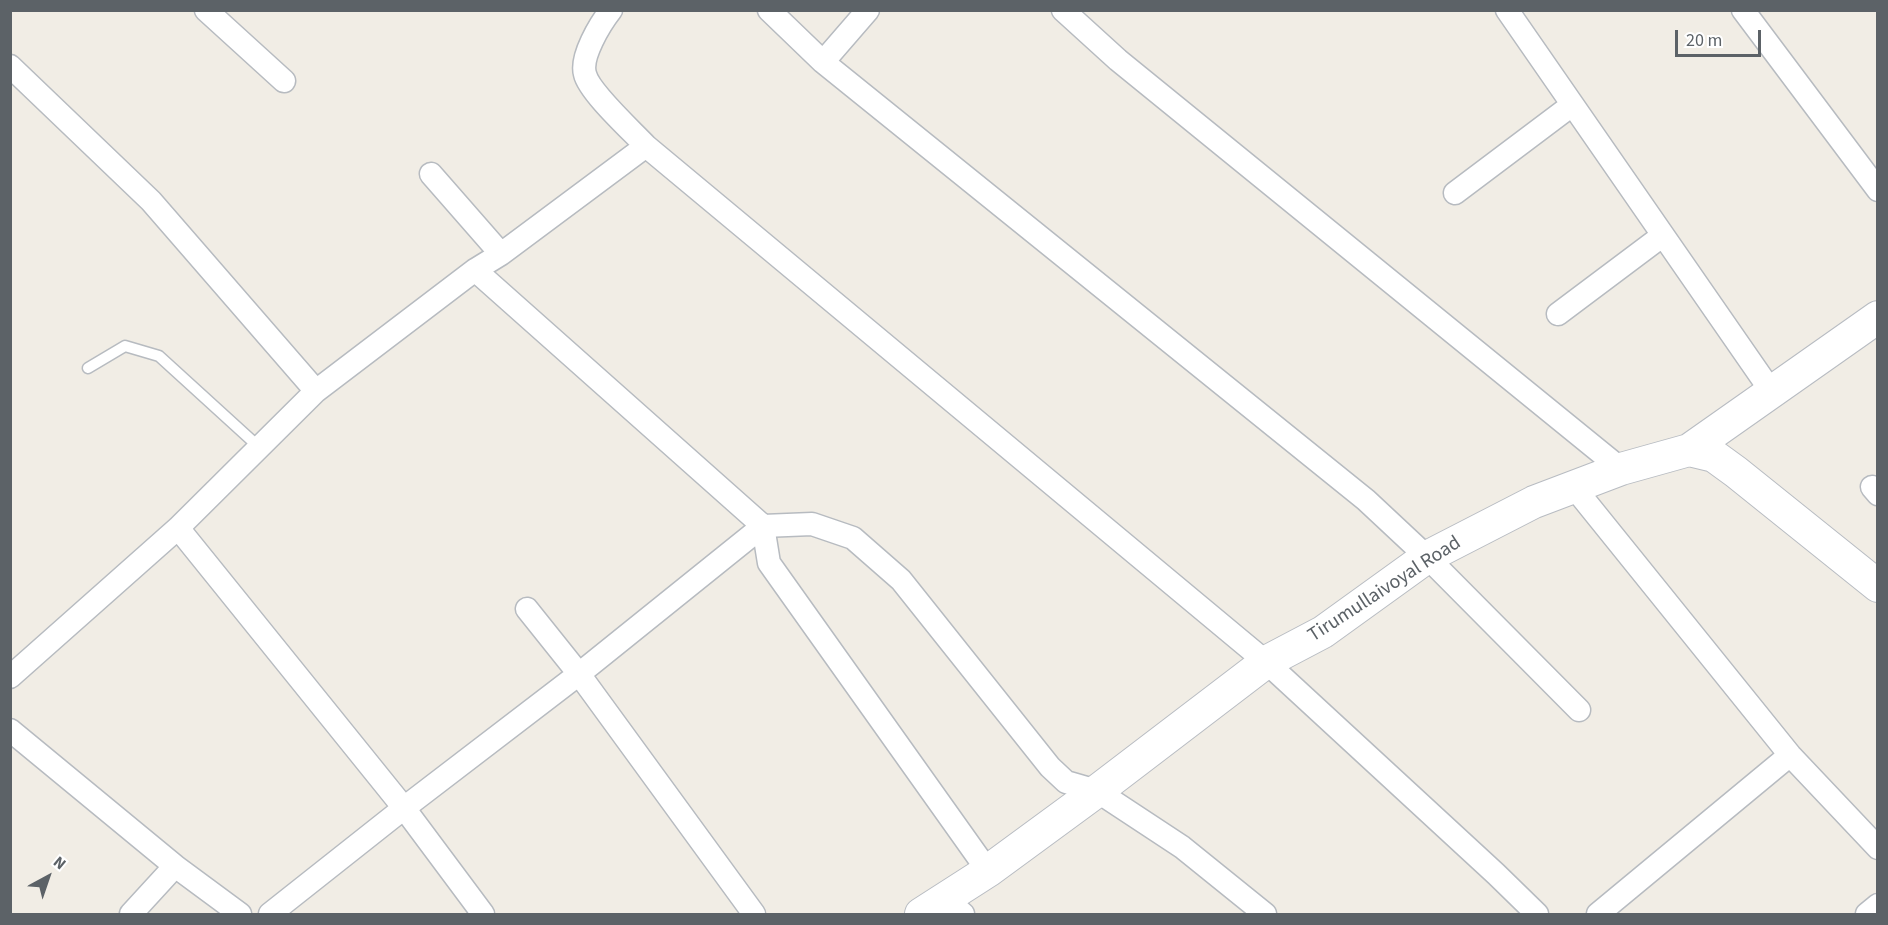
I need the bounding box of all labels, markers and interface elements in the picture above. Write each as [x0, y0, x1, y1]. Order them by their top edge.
scale bar [1678, 18, 1764, 56]
text: 20 m [1686, 28, 1722, 53]
street label: Tirumullaivoyal Road [1304, 532, 1466, 648]
north arrow [18, 847, 78, 907]
text: N [48, 851, 71, 875]

